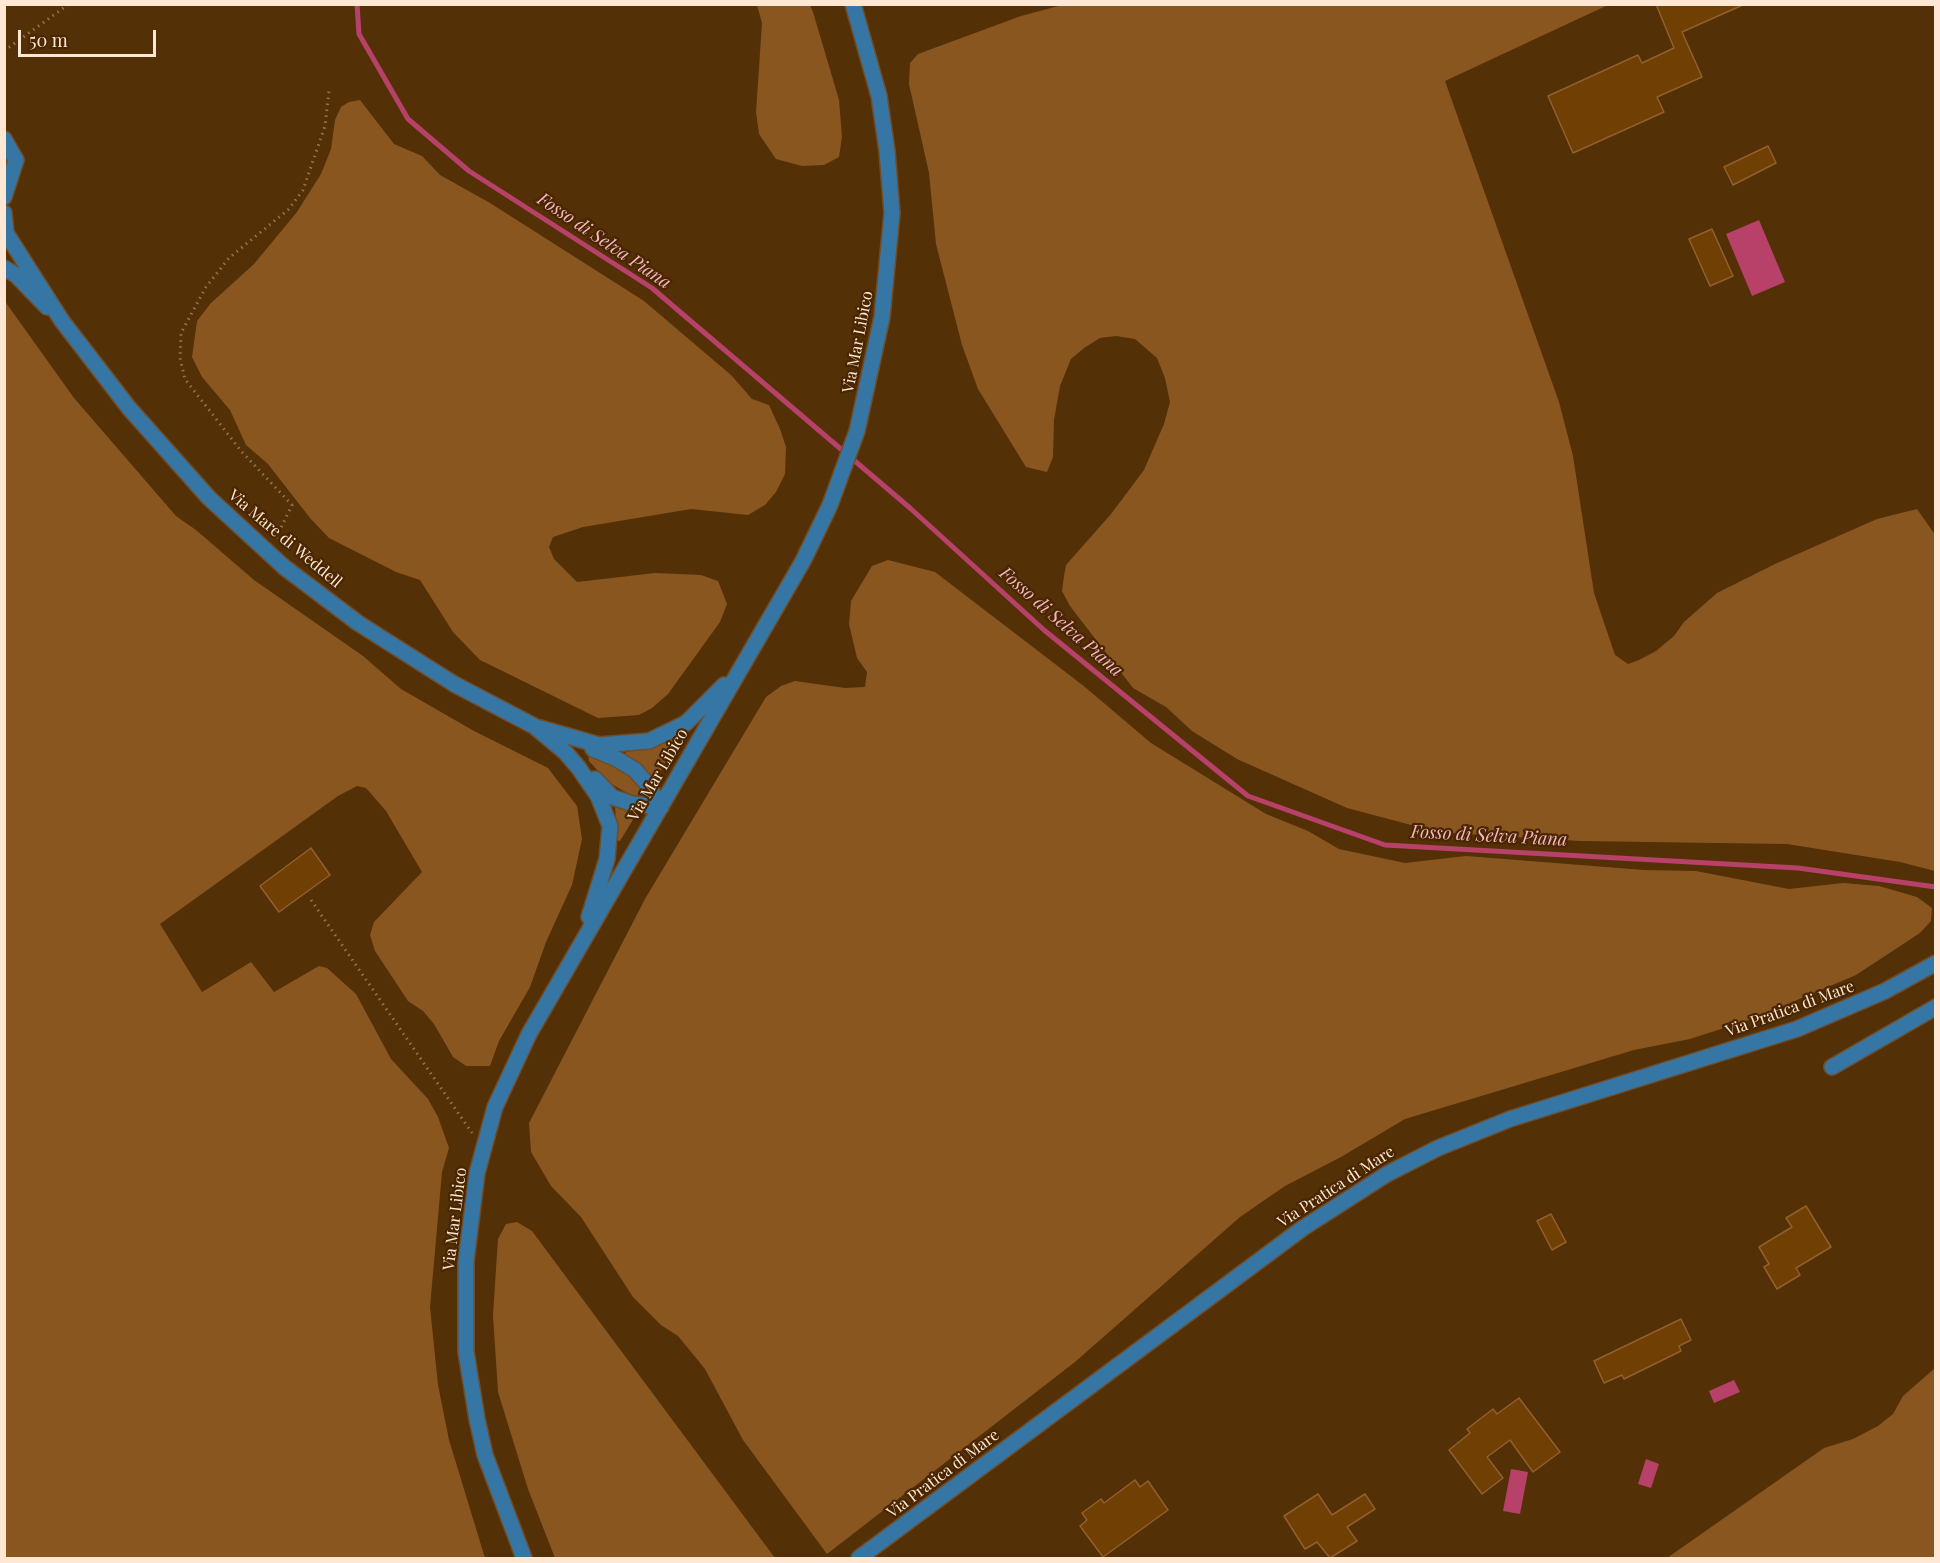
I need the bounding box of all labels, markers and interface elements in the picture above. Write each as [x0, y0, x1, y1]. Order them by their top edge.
scale bar [21, 18, 159, 56]
text: 50 m [29, 28, 68, 52]
water label: Fosso di Selva Piana [533, 188, 675, 294]
street label: Via Mar Libico [839, 289, 877, 395]
street label: Via Mare di Weddell [224, 486, 346, 592]
water label: Fosso di Selva Piana [995, 562, 1127, 682]
street label: Via Mar Libico [624, 725, 692, 825]
water label: Fosso di Selva Piana [1410, 821, 1568, 851]
street label: Via Pratica di Mare [1723, 977, 1857, 1041]
street label: Via Pratica di Mare [1274, 1142, 1398, 1232]
street label: Via Mar Libico [439, 1166, 471, 1272]
street label: Via Pratica di Mare [883, 1426, 1003, 1522]

